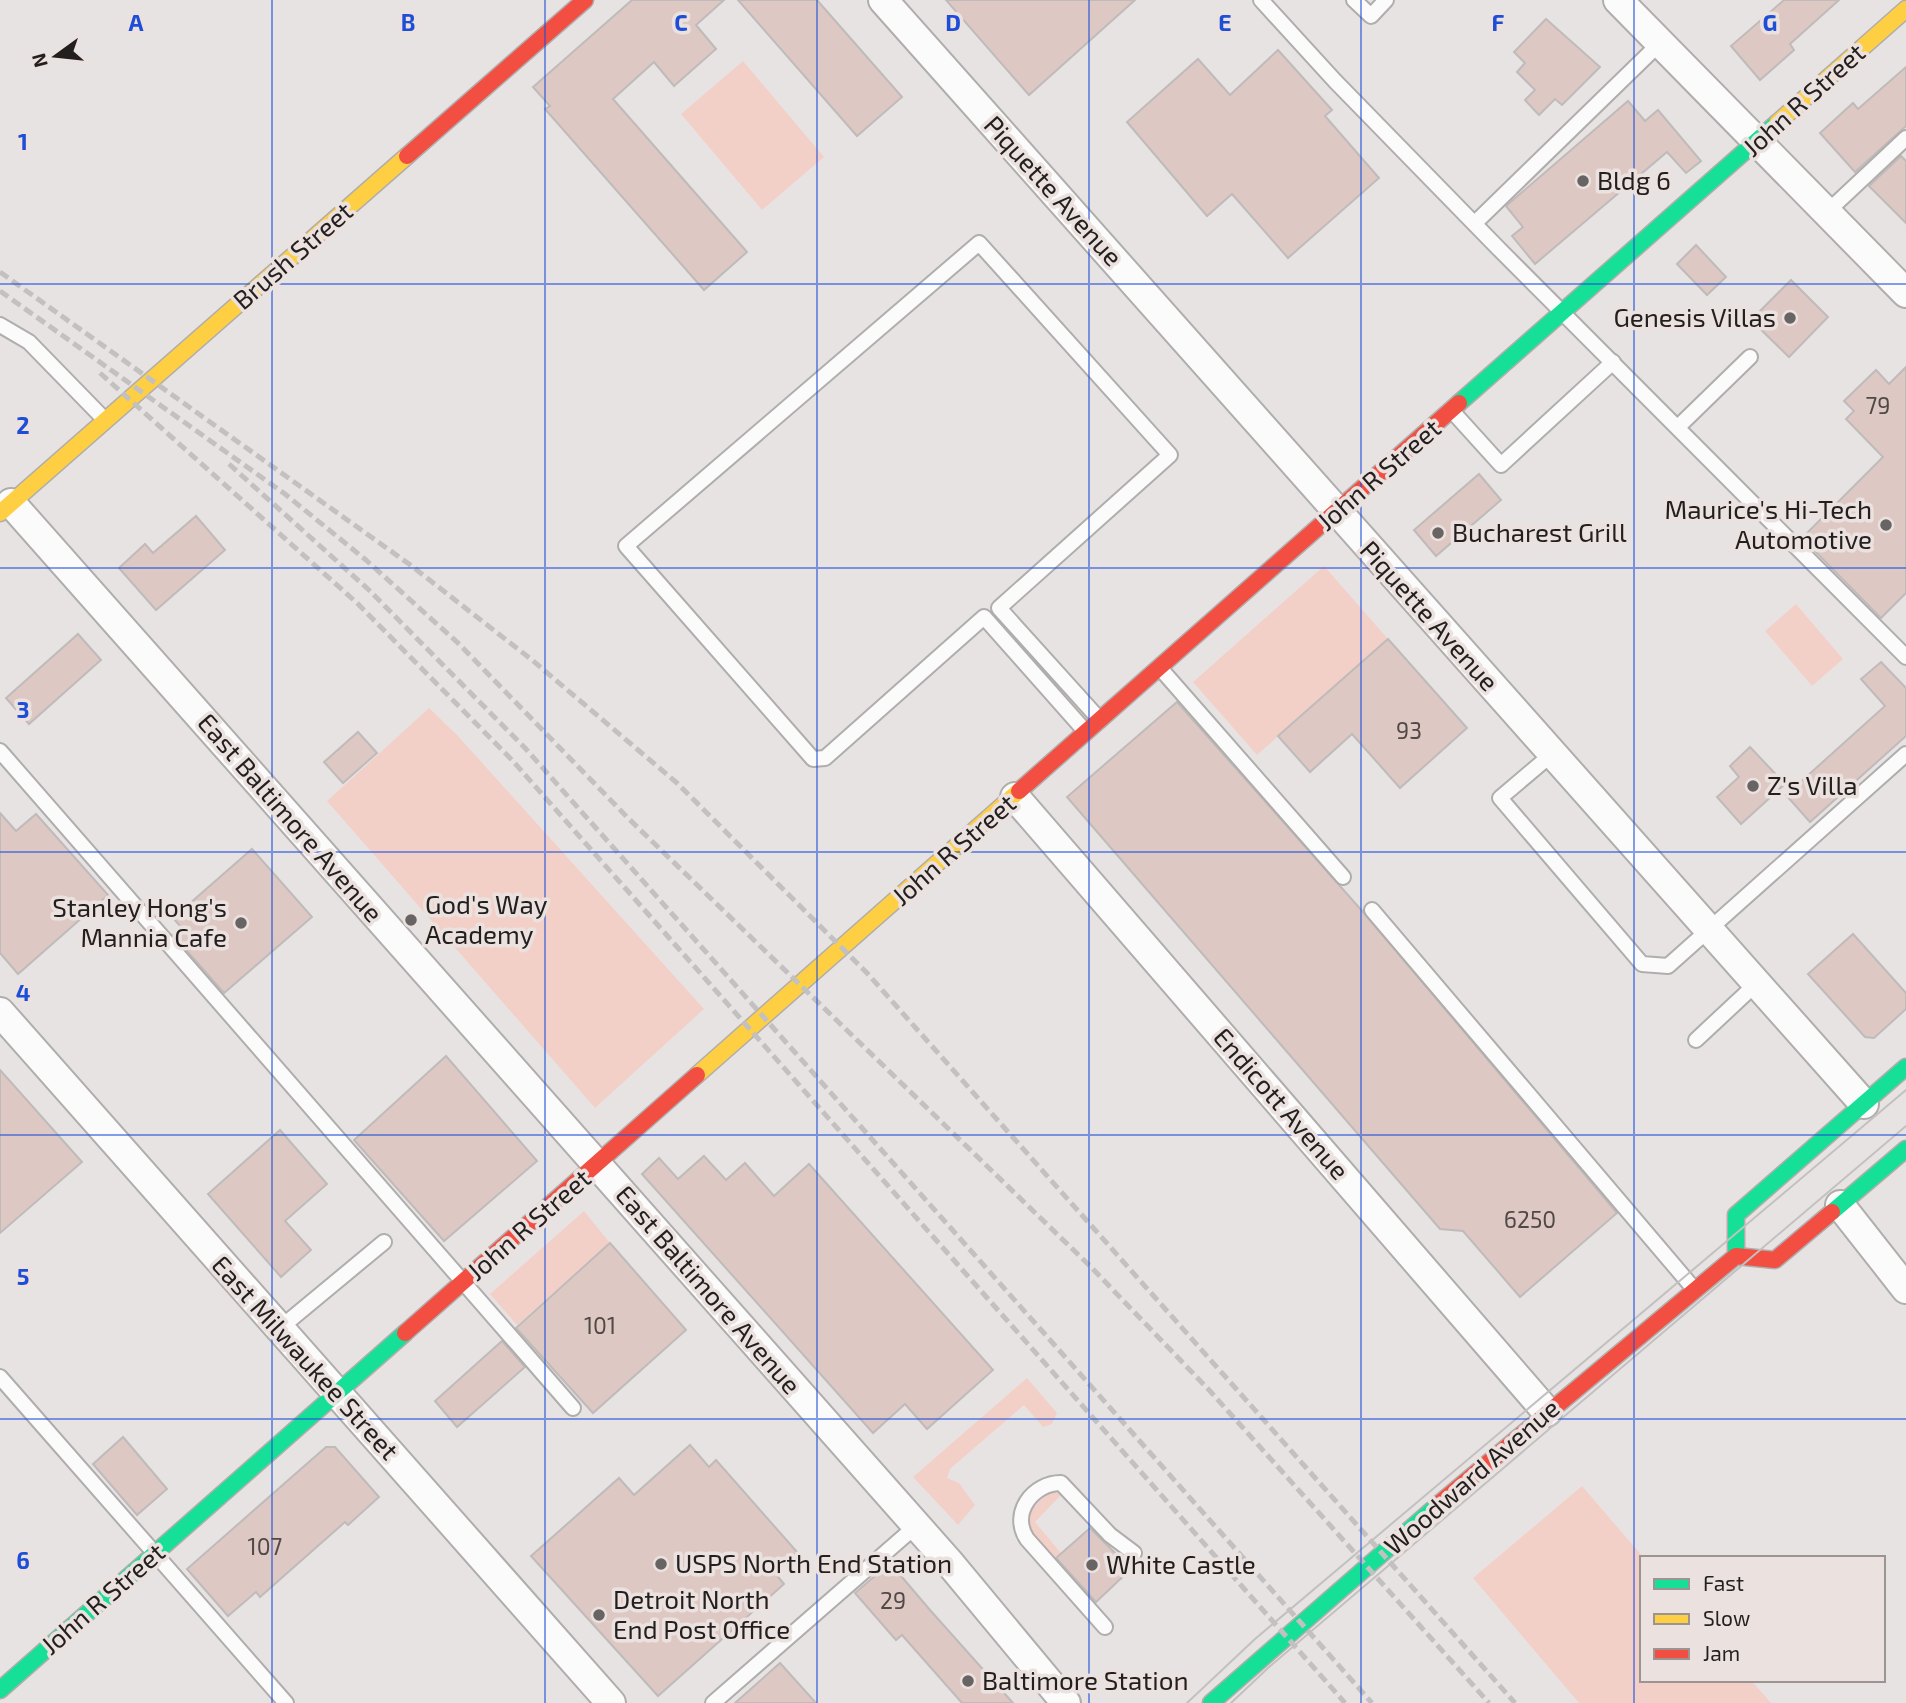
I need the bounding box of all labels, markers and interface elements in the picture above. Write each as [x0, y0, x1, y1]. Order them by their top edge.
text: A [128, 8, 144, 36]
text: B [401, 8, 415, 36]
text: C [674, 8, 688, 36]
text: D [945, 8, 961, 36]
text: E [1218, 8, 1232, 36]
text: F [1492, 8, 1505, 36]
text: G [1763, 8, 1777, 36]
north arrow [21, 21, 91, 91]
street label: John R Street [1735, 36, 1871, 162]
text: N [26, 51, 52, 70]
street label: Piquette Avenue [979, 108, 1130, 272]
text: 1 [18, 127, 28, 155]
place label: Bldg 6 [1597, 164, 1671, 195]
marker: Bldg 6 [1575, 173, 1591, 189]
street label: Brush Street [226, 195, 358, 315]
place label: Genesis Villas [1613, 301, 1776, 332]
marker: Genesis Villas [1782, 310, 1798, 326]
house number: 79 [1866, 391, 1890, 419]
text: 2 [16, 411, 30, 439]
street label: John R Street [1310, 412, 1446, 536]
place label: Maurice's Hi-Tech Automotive [1664, 493, 1872, 554]
place label: Bucharest Grill [1452, 516, 1627, 547]
marker: Maurice's Hi-Tech Automotive [1878, 517, 1894, 533]
marker: Bucharest Grill [1430, 525, 1446, 541]
street label: Piquette Avenue [1355, 533, 1506, 697]
text: 3 [16, 695, 30, 723]
street label: East Baltimore Avenue [192, 706, 390, 928]
house number: 93 [1396, 716, 1422, 744]
place label: Z's Villa [1767, 769, 1858, 800]
marker: Z's Villa [1745, 778, 1761, 794]
street label: John R Street [885, 787, 1021, 911]
place label: God's Way Academy [425, 888, 548, 949]
place label: Stanley Hong's Mannia Cafe [52, 891, 227, 952]
marker: God's Way Academy [403, 912, 419, 928]
marker: Stanley Hong's Mannia Cafe [233, 915, 249, 931]
text: 4 [16, 978, 30, 1006]
street label: Endicott Avenue [1208, 1021, 1356, 1185]
street label: John R Street [460, 1162, 596, 1286]
street label: East Baltimore Avenue [610, 1178, 808, 1400]
house number: 6250 [1504, 1205, 1556, 1233]
street label: East Milwaukee Street [206, 1249, 406, 1465]
text: 5 [17, 1262, 29, 1290]
house number: 101 [584, 1311, 616, 1339]
street label: Woodward Avenue [1377, 1391, 1565, 1560]
house number: 107 [248, 1532, 283, 1560]
street label: John R Street [34, 1536, 170, 1660]
text: 6 [16, 1546, 30, 1574]
place label: USPS North End Station [675, 1547, 952, 1578]
place label: White Castle [1106, 1548, 1256, 1579]
marker: USPS North End Station [653, 1556, 669, 1572]
legend [1640, 1556, 1885, 1682]
marker: White Castle [1084, 1557, 1100, 1573]
text: Fast [1703, 1570, 1744, 1595]
place label: Detroit North End Post Office [613, 1583, 790, 1644]
house number: 29 [880, 1586, 906, 1614]
text: Slow [1703, 1605, 1750, 1630]
marker: Detroit North End Post Office [591, 1607, 607, 1623]
text: Jam [1703, 1640, 1740, 1665]
place label: Baltimore Station [982, 1664, 1189, 1695]
marker: Baltimore Station [960, 1673, 976, 1689]

